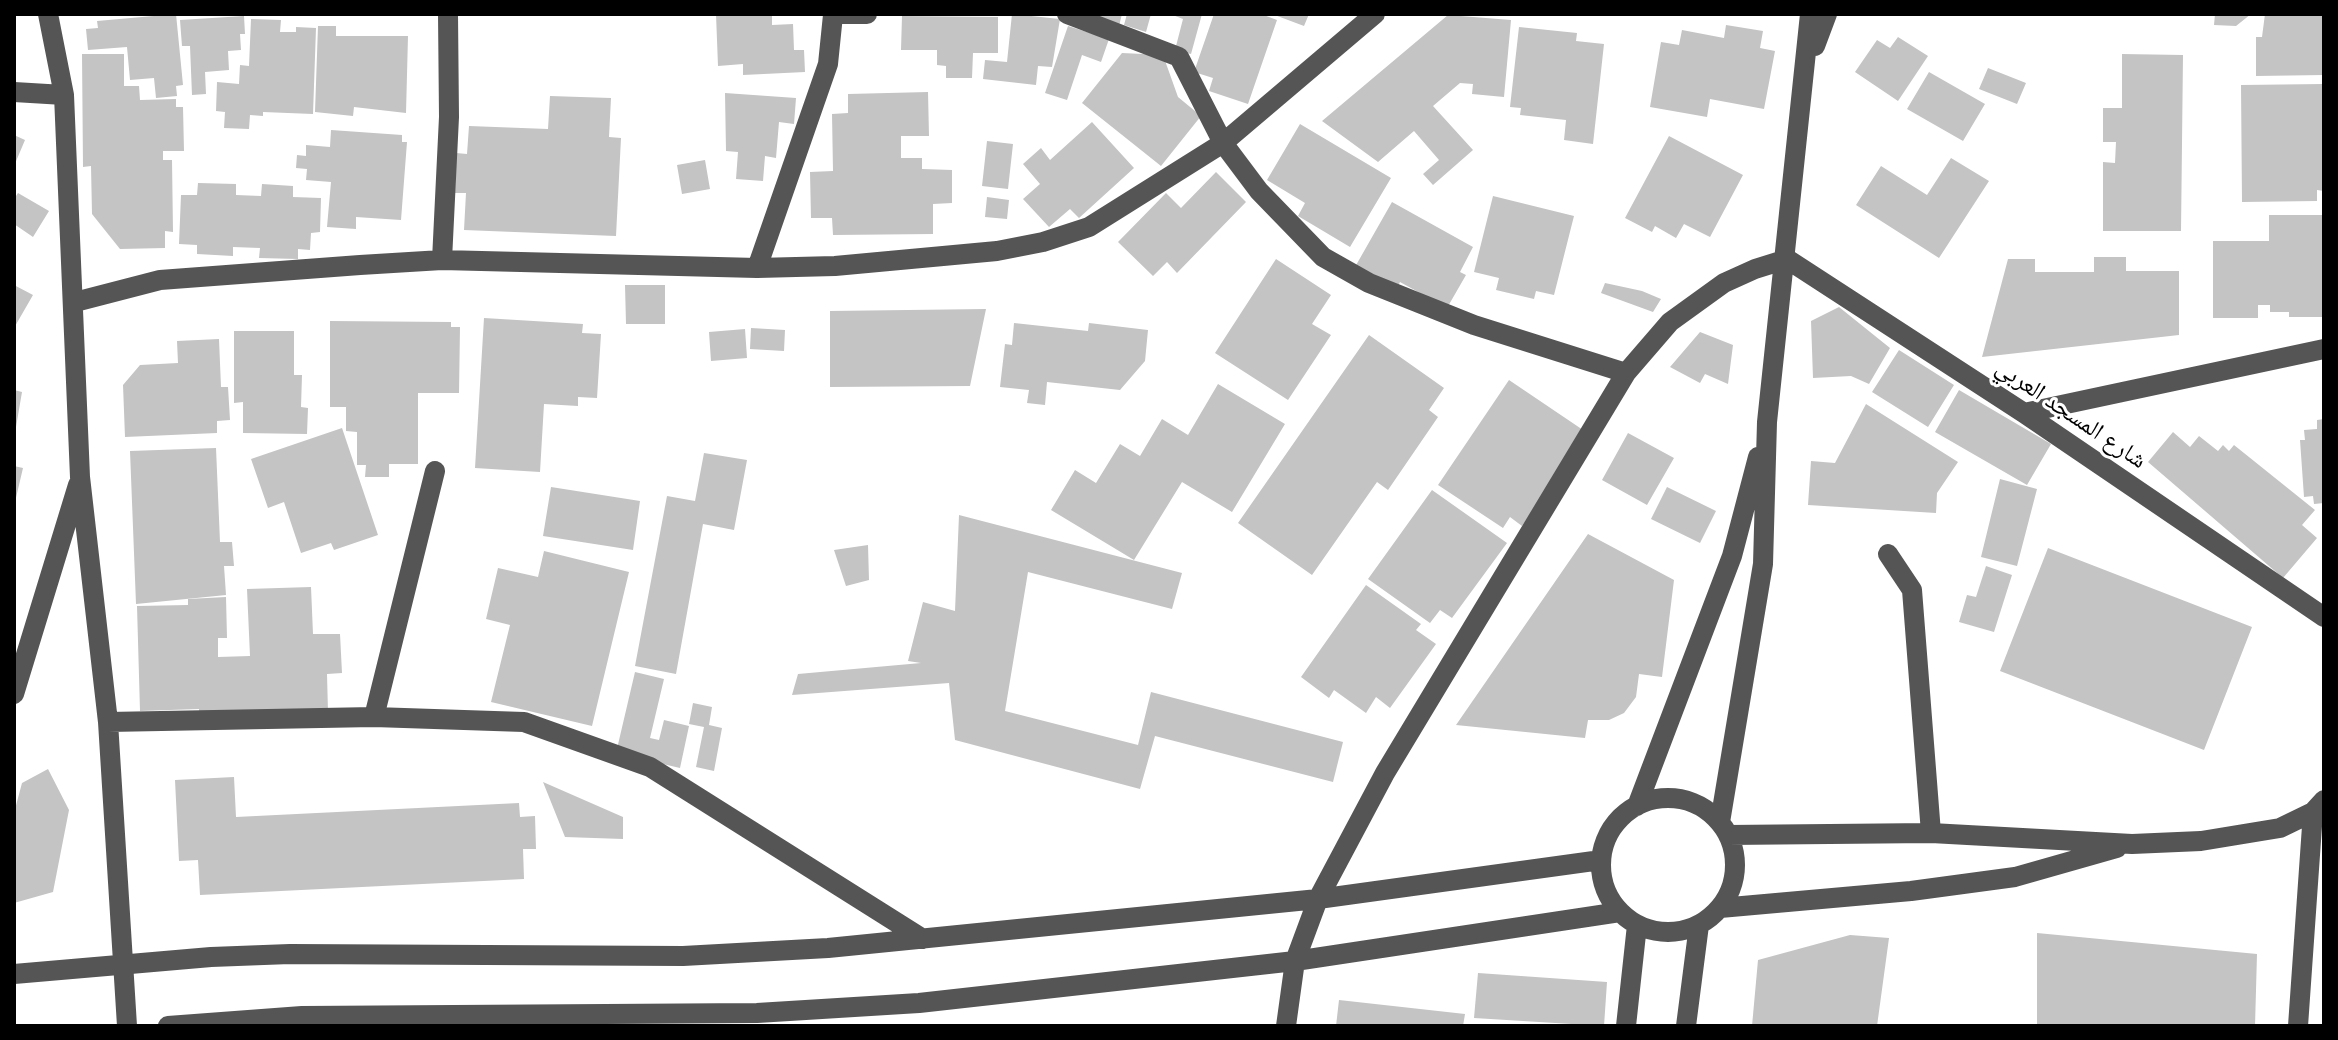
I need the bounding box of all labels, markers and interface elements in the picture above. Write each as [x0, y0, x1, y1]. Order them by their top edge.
street label: شارع المسجد العربي [1990, 353, 2152, 475]

